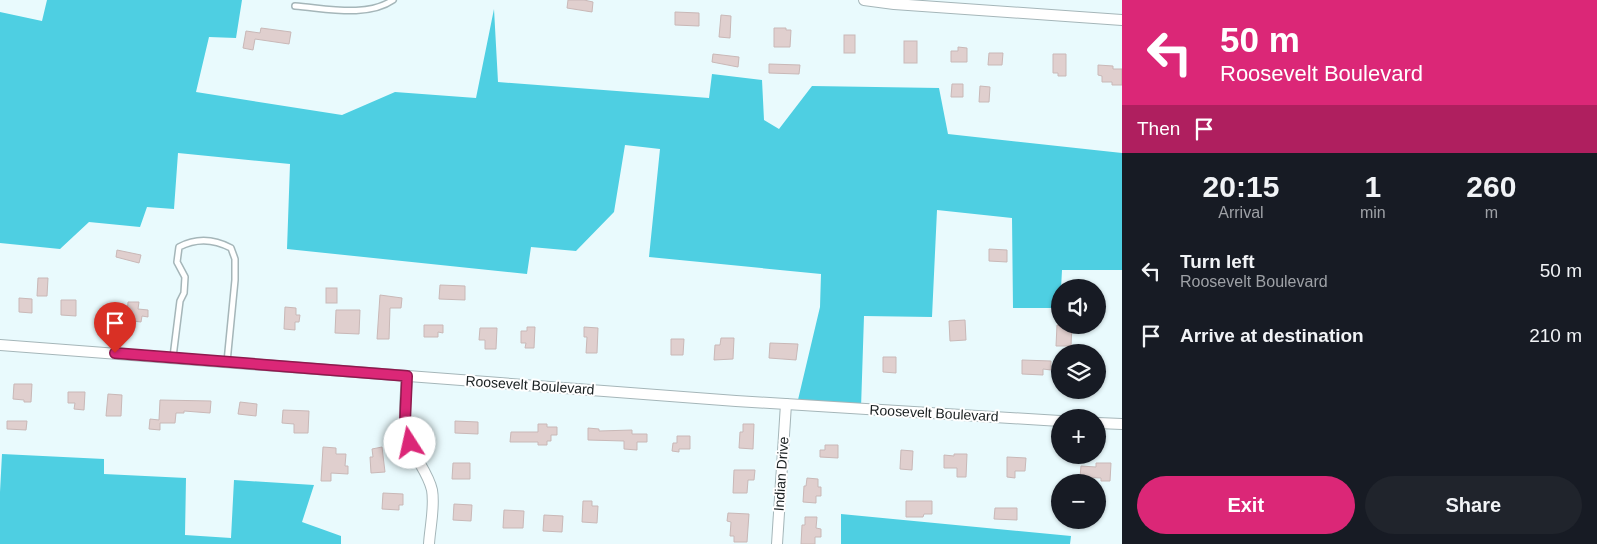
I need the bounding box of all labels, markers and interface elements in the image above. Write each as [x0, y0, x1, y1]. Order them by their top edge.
icon: left [1137, 20, 1202, 85]
text: 50 m [1220, 20, 1300, 59]
text: Roosevelt Boulevard [1220, 61, 1423, 86]
icon: arrive [1190, 115, 1218, 143]
text: Then [1137, 118, 1180, 139]
text: 20:15 [1203, 170, 1279, 203]
text: 1 [1364, 170, 1381, 203]
text: 260 [1466, 170, 1516, 203]
text: Arrival [1218, 204, 1264, 221]
text: min [1360, 204, 1386, 221]
text: m [1485, 204, 1498, 221]
text: Turn left [1180, 251, 1255, 272]
icon: left [1137, 257, 1165, 285]
text: 50 m [1540, 260, 1582, 281]
text: Roosevelt Boulevard [1180, 273, 1328, 290]
map controls [1051, 279, 1106, 529]
button: sound [1051, 279, 1106, 334]
pin [94, 302, 136, 353]
icon: arrive [101, 309, 129, 337]
icon: arrive [1137, 322, 1165, 350]
text: Arrive at destination [1180, 325, 1364, 346]
text: 210 m [1529, 325, 1582, 346]
button: layers [1051, 344, 1106, 399]
street label: Roosevelt Boulevard [465, 373, 595, 397]
street label: Roosevelt Boulevard [869, 402, 999, 424]
button: + [1051, 409, 1106, 464]
position arrow [383, 416, 435, 468]
street label: Indian Drive [770, 436, 792, 512]
button: − [1051, 474, 1106, 529]
button: Exit [1137, 476, 1355, 534]
button: Share [1365, 476, 1582, 534]

